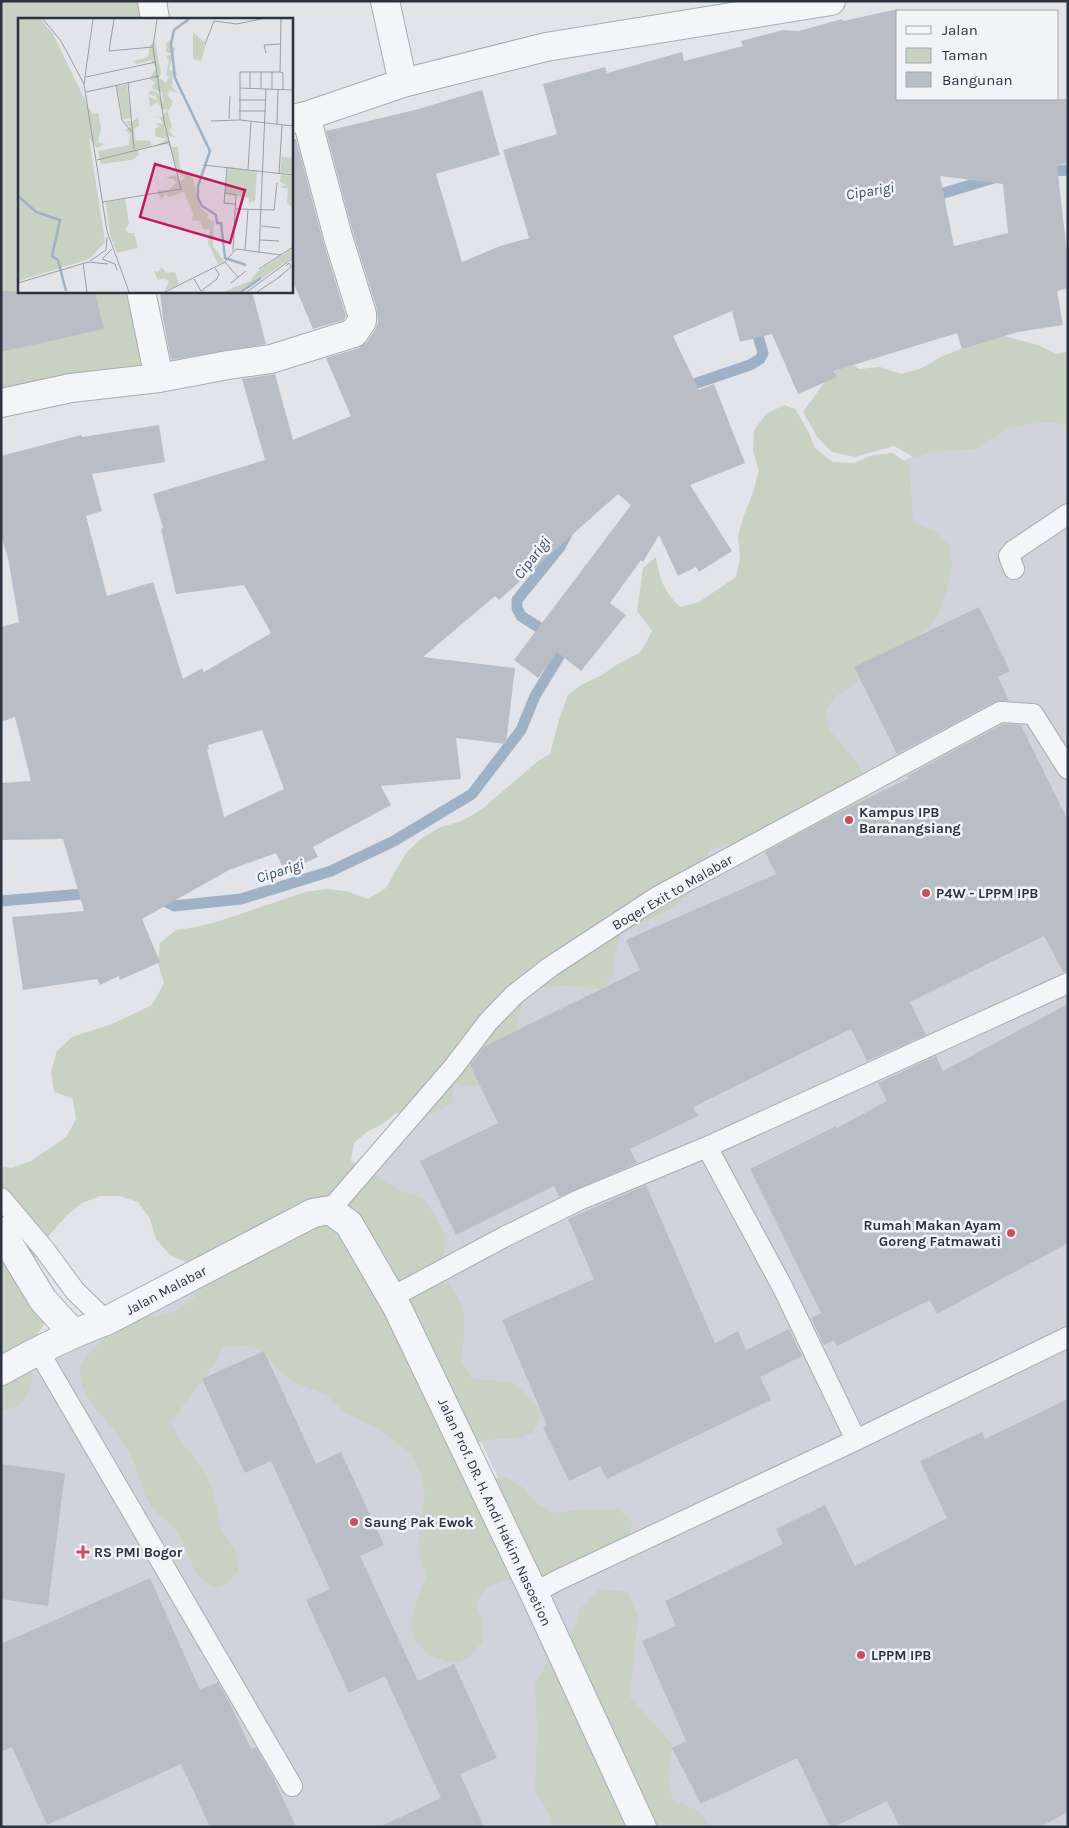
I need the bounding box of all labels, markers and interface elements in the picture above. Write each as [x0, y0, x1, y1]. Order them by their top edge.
legend [896, 10, 1059, 100]
inset map [18, 18, 292, 292]
text: Jalan [942, 21, 978, 39]
text: Taman [942, 46, 988, 64]
text: Bangunan [942, 71, 1013, 89]
water label: Ciparigi [845, 178, 895, 204]
water label: Ciparigi [510, 533, 554, 583]
place label: Kampus IPB Baranangsiang [859, 804, 961, 837]
marker: Kampus IPB Baranangsiang [843, 814, 855, 826]
street label: Boqer Exit to Malabar [609, 851, 736, 934]
water label: Ciparigi [254, 855, 306, 887]
place label: P4W - LPPM IPB [936, 885, 1038, 902]
marker: P4W - LPPM IPB [920, 887, 932, 899]
place label: Rumah Makan Ayam Goreng Fatmawati [863, 1217, 1001, 1250]
marker: Rumah Makan Ayam Goreng Fatmawati [1005, 1227, 1017, 1239]
street label: Jalan Malabar [123, 1262, 210, 1319]
street label: Jalan Prof. DR. H. Andi Hakim Nasoetion [434, 1396, 555, 1629]
place label: Saung Pak Ewok [364, 1514, 474, 1531]
marker: Saung Pak Ewok [348, 1516, 360, 1528]
place label: RS PMI Bogor [94, 1544, 183, 1561]
marker: RS PMI Bogor [76, 1545, 90, 1559]
place label: LPPM IPB [871, 1647, 931, 1664]
marker: LPPM IPB [855, 1649, 867, 1661]

